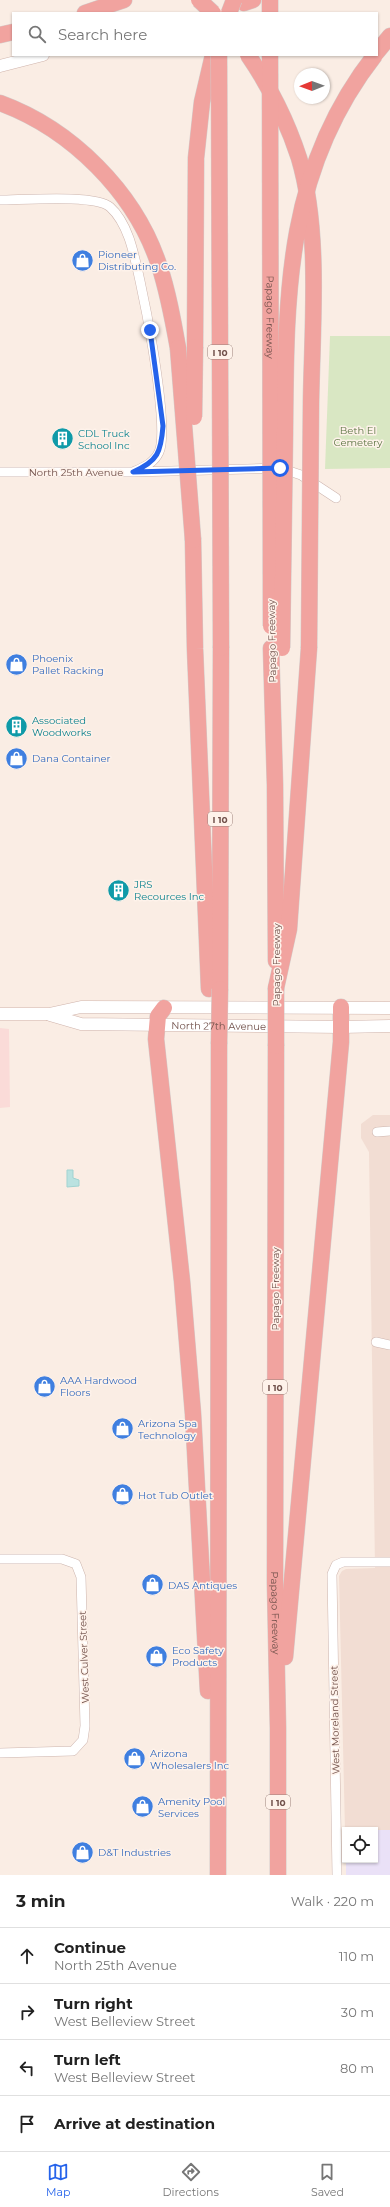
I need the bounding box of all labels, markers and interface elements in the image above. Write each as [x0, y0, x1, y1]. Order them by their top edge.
search box [12, 12, 378, 56]
icon: search [26, 23, 48, 45]
text: Search here [58, 25, 147, 44]
north arrow [294, 68, 330, 104]
shop icon: Pioneer Distributing Co. [69, 247, 95, 273]
place label: Pioneer Distributing Co. [98, 248, 176, 273]
street label: Papago Freeway [264, 275, 277, 359]
route end [141, 321, 159, 339]
road number: I 10 [208, 345, 232, 359]
park label: Beth El Cemetery [334, 424, 383, 449]
building icon: CDL Truck School Inc [50, 426, 76, 452]
place label: CDL Truck School Inc [78, 427, 130, 452]
route start [271, 459, 289, 477]
street label: North 25th Avenue [29, 466, 123, 479]
street label: Papago Freeway [265, 599, 279, 683]
shop icon: Phoenix Pallet Racking [4, 651, 30, 677]
place label: Phoenix Pallet Racking [32, 652, 104, 677]
building icon: Associated Woodworks [4, 713, 30, 739]
place label: Associated Woodworks [32, 714, 92, 739]
shop icon: Dana Container [4, 745, 30, 771]
place label: Dana Container [32, 752, 111, 765]
road number: I 10 [208, 812, 232, 826]
building icon: JRS Recources Inc [105, 877, 131, 903]
place label: JRS Recources Inc [133, 878, 205, 903]
street label: Papago Freeway [270, 923, 283, 1007]
street label: North 27th Avenue [171, 1019, 266, 1033]
street label: Papago Freeway [269, 1247, 282, 1331]
shop icon: AAA Hardwood Floors [32, 1373, 58, 1399]
place label: AAA Hardwood Floors [60, 1374, 137, 1399]
road number: I 10 [263, 1380, 287, 1394]
shop icon: Arizona Spa Technology [110, 1416, 136, 1442]
place label: Arizona Spa Technology [138, 1417, 197, 1442]
shop icon: Hot Tub Outlet [109, 1482, 135, 1508]
place label: Hot Tub Outlet [138, 1489, 213, 1502]
street label: Papago Freeway [268, 1571, 283, 1655]
shop icon: DAS Antiques [140, 1572, 166, 1598]
place label: DAS Antiques [168, 1579, 237, 1592]
street label: West Culver Street [76, 1610, 92, 1704]
shop icon: Eco Safety Products [144, 1643, 170, 1669]
place label: Eco Safety Products [172, 1644, 224, 1669]
street label: West Moreland Street [328, 1665, 342, 1775]
shop icon: Arizona Wholesalers Inc [122, 1746, 148, 1772]
place label: Arizona Wholesalers Inc [150, 1747, 229, 1772]
shop icon: Amenity Pool Services [130, 1794, 156, 1820]
place label: Amenity Pool Services [158, 1795, 225, 1820]
road number: I 10 [266, 1795, 290, 1809]
map controls [342, 1827, 378, 1863]
button: locate [342, 1827, 378, 1863]
shop icon: D&T Industries [69, 1839, 95, 1865]
place label: D&T Industries [98, 1846, 171, 1859]
text: 3 min [16, 1891, 66, 1911]
text: Walk · 220 m [291, 1893, 374, 1909]
text: Continue [54, 1938, 126, 1957]
icon: ahead [16, 1945, 38, 1967]
text: 110 m [339, 1948, 374, 1964]
text: North 25th Avenue [54, 1957, 177, 1973]
text: Turn right [54, 1994, 133, 2013]
icon: right [16, 2001, 38, 2023]
text: 30 m [341, 2004, 374, 2020]
text: West Belleview Street [54, 2013, 195, 2029]
text: Turn left [54, 2050, 121, 2069]
icon: left [16, 2057, 38, 2079]
text: 80 m [340, 2060, 374, 2076]
text: West Belleview Street [54, 2069, 195, 2085]
icon: arrive [16, 2113, 38, 2135]
text: Arrive at destination [54, 2114, 215, 2133]
tab: Map [46, 2161, 70, 2199]
tab: Directions [163, 2161, 219, 2199]
tab: Saved [311, 2161, 344, 2199]

